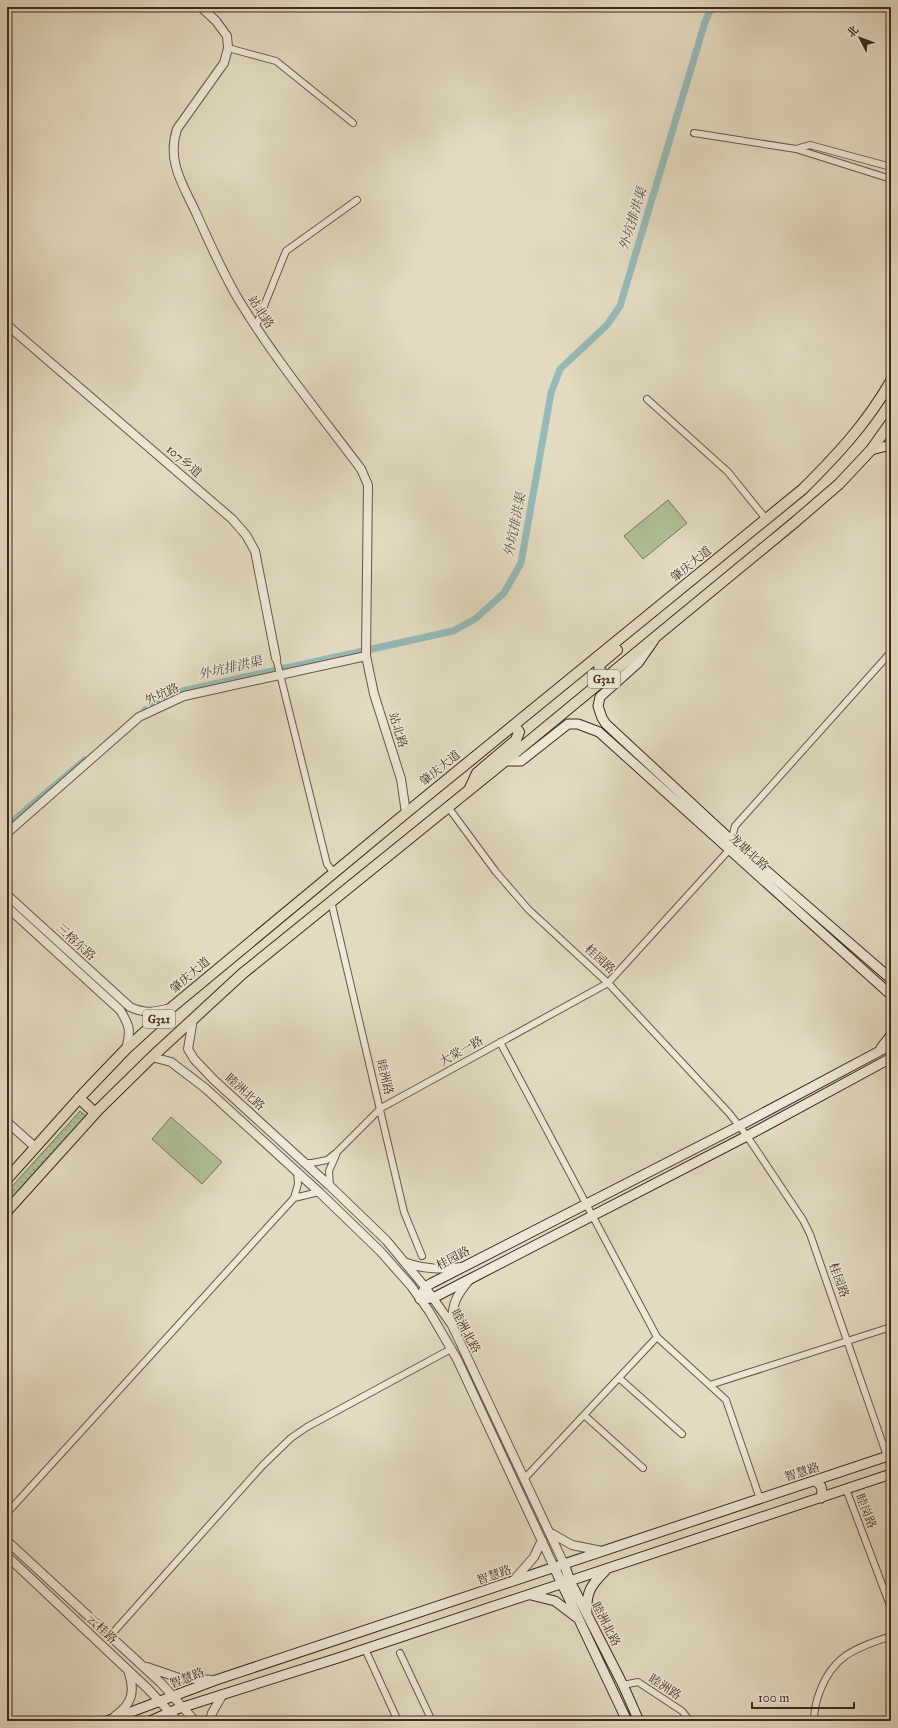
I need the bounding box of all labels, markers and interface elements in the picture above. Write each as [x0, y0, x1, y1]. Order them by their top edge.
north arrow [840, 18, 880, 58]
text: 北 [844, 23, 861, 40]
water label: 外坑排洪渠 [616, 184, 651, 252]
street label: 站北路 [245, 293, 277, 331]
street label: 107乡道 [164, 442, 204, 480]
water label: 外坑排洪渠 [501, 490, 529, 558]
street label: 肇庆大道 [668, 543, 714, 585]
water label: 外坑排洪渠 [197, 652, 265, 683]
road number: G321 [588, 670, 620, 688]
street label: 外坑路 [143, 680, 181, 708]
street label: 站北路 [386, 711, 410, 749]
street label: 肇庆大道 [417, 747, 463, 789]
street label: 龙塘北路 [726, 831, 772, 873]
street label: 三榕东路 [53, 921, 99, 963]
street label: 桂园路 [582, 942, 618, 976]
street label: 肇庆大道 [167, 954, 213, 996]
road number: G321 [143, 1010, 175, 1028]
street label: 大棠一路 [437, 1033, 485, 1069]
street label: 睦洲路 [374, 1058, 396, 1096]
street label: 睦洲北路 [222, 1071, 268, 1113]
street label: 桂园路 [434, 1244, 472, 1272]
street label: 桂园路 [827, 1261, 851, 1299]
street label: 睦洲北路 [449, 1307, 483, 1355]
street label: 智慧路 [783, 1460, 821, 1484]
street label: 睦岗路 [853, 1492, 879, 1530]
street label: 智慧路 [475, 1563, 513, 1587]
street label: 睦洲北路 [589, 1599, 623, 1649]
street label: 云桂路 [84, 1612, 120, 1646]
street label: 智慧路 [168, 1665, 206, 1691]
street label: 睦洲路 [646, 1671, 684, 1703]
scale bar [752, 1684, 854, 1710]
text: 100 m [758, 1691, 789, 1705]

